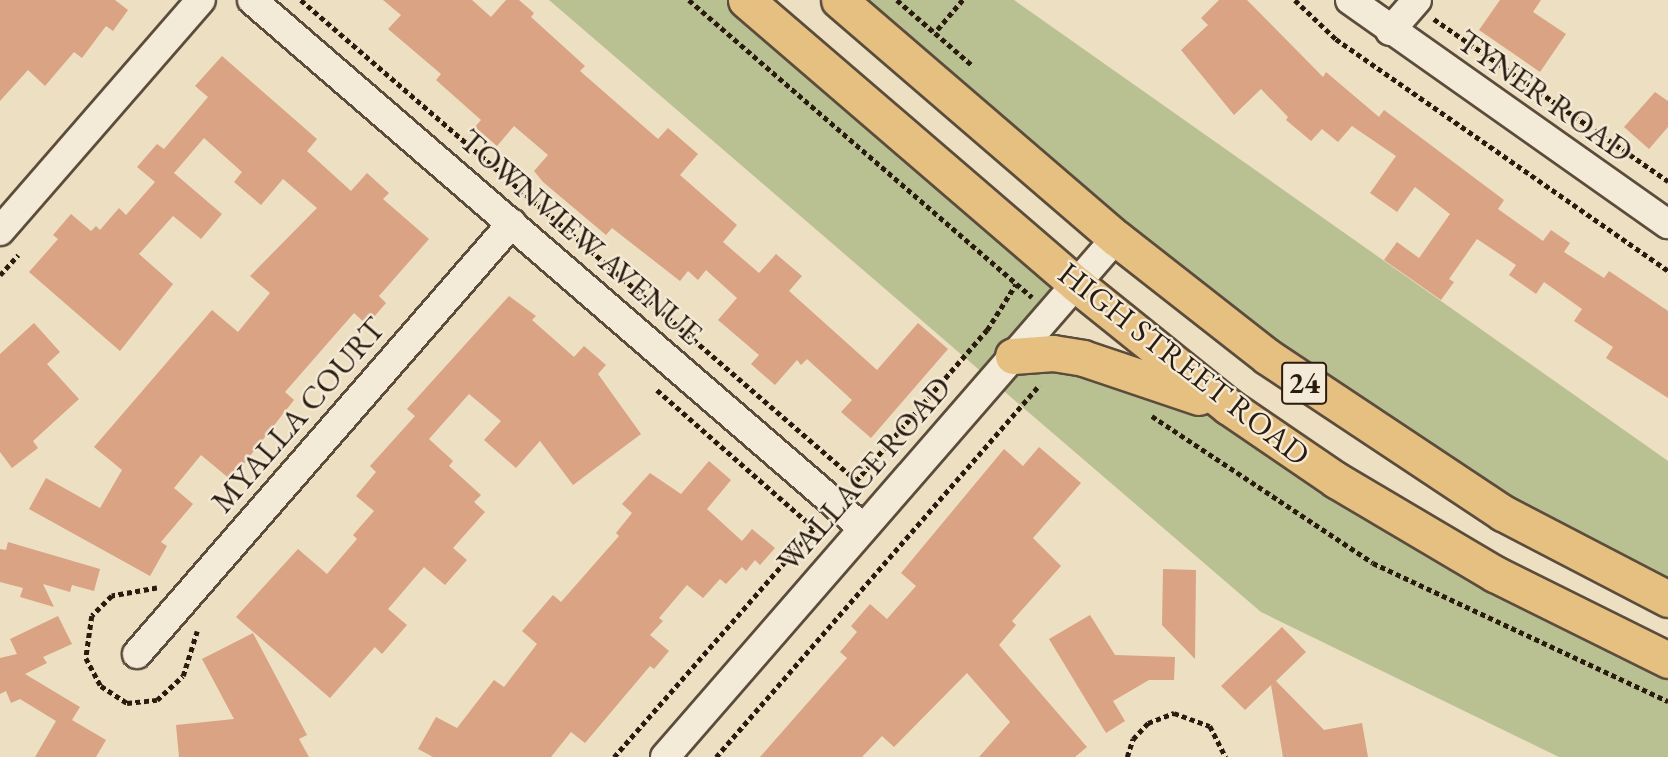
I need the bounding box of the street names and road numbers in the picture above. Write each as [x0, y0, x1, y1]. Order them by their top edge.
street label: TYNER ROAD [1450, 21, 1640, 171]
street label: TOWNVIEW AVENUE [452, 121, 710, 353]
street label: HIGH STREET ROAD [1051, 254, 1317, 474]
street label: MYALLA COURT [203, 310, 393, 520]
road number: 24 [1280, 356, 1328, 410]
street label: WALLACE ROAD [769, 369, 959, 579]

